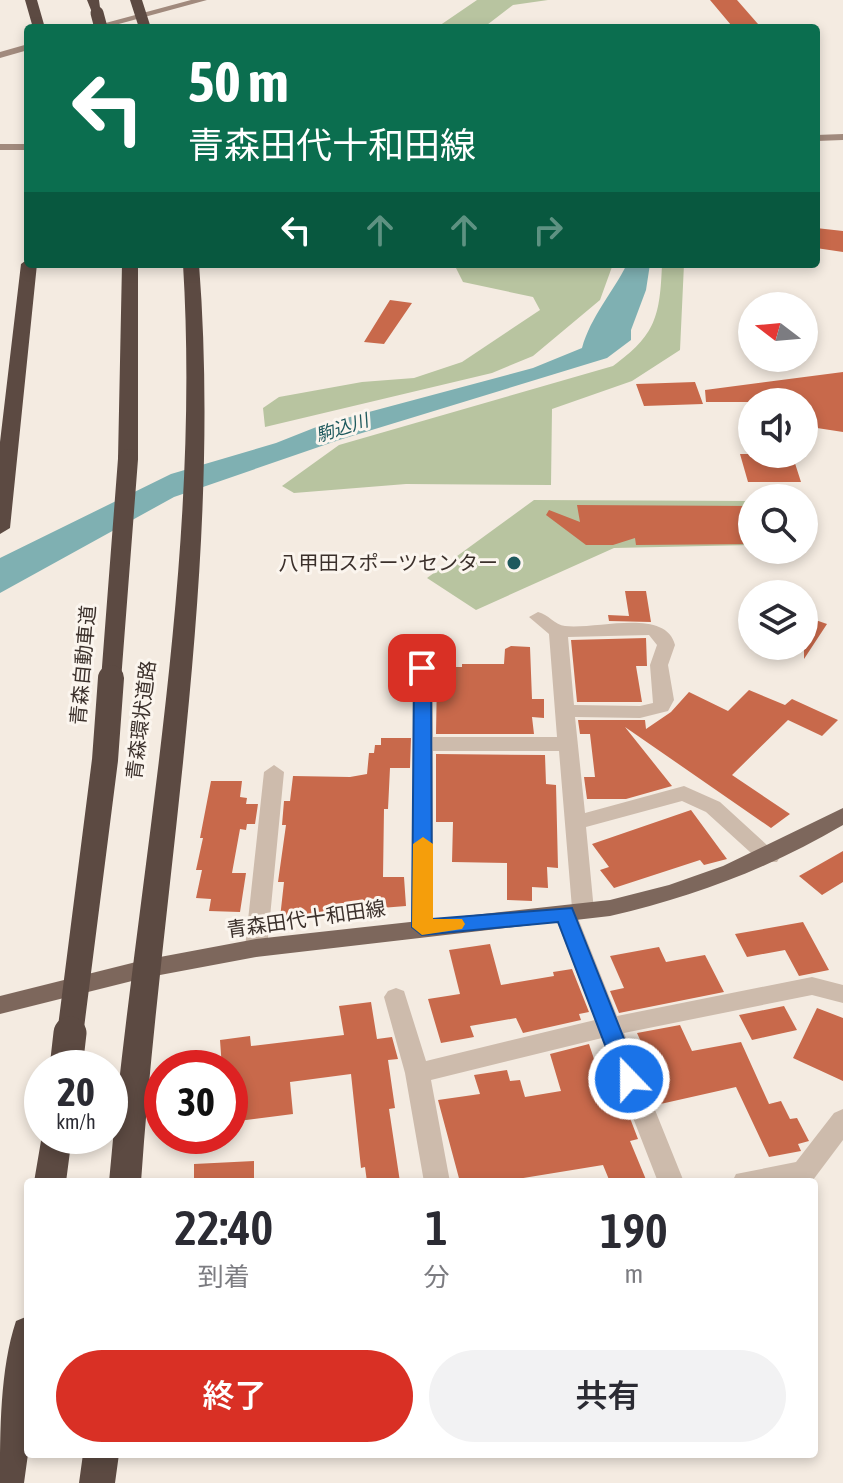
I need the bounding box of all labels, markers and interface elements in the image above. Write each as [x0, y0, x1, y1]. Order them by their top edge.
text: 50 m [188, 50, 289, 114]
icon: left [56, 56, 160, 160]
text: 青森田代十和田線 [188, 124, 476, 166]
icon: left [274, 208, 318, 252]
icon: ahead [358, 208, 402, 252]
icon: ahead [442, 208, 486, 252]
icon: right [526, 208, 570, 252]
north arrow [738, 292, 818, 372]
map controls [738, 292, 818, 660]
button: sound [738, 388, 818, 468]
water label: 駒込川 [313, 409, 373, 446]
button: search [738, 484, 818, 564]
place label: 八甲田スポーツセンター [278, 551, 498, 574]
marker: 八甲田スポーツセンター [505, 554, 523, 572]
button: layers [738, 580, 818, 660]
street label: 青森自動車道 [66, 604, 99, 726]
pin [388, 634, 456, 702]
icon: arrive [400, 646, 444, 690]
street label: 青森環状道路 [122, 659, 159, 781]
street label: 青森田代十和田線 [225, 896, 387, 941]
position arrow [587, 1037, 671, 1121]
speed limit sign: 30 [144, 1050, 248, 1154]
text: 20 [57, 1069, 95, 1114]
text: km/h [56, 1110, 96, 1133]
text: 22:40 [174, 1200, 273, 1255]
text: 1 [425, 1200, 448, 1255]
text: 190 [600, 1203, 668, 1258]
text: m [624, 1259, 643, 1289]
text: 到着 [198, 1262, 250, 1292]
text: 分 [424, 1262, 450, 1292]
button: 終了 [56, 1350, 413, 1442]
button: 共有 [429, 1350, 786, 1442]

